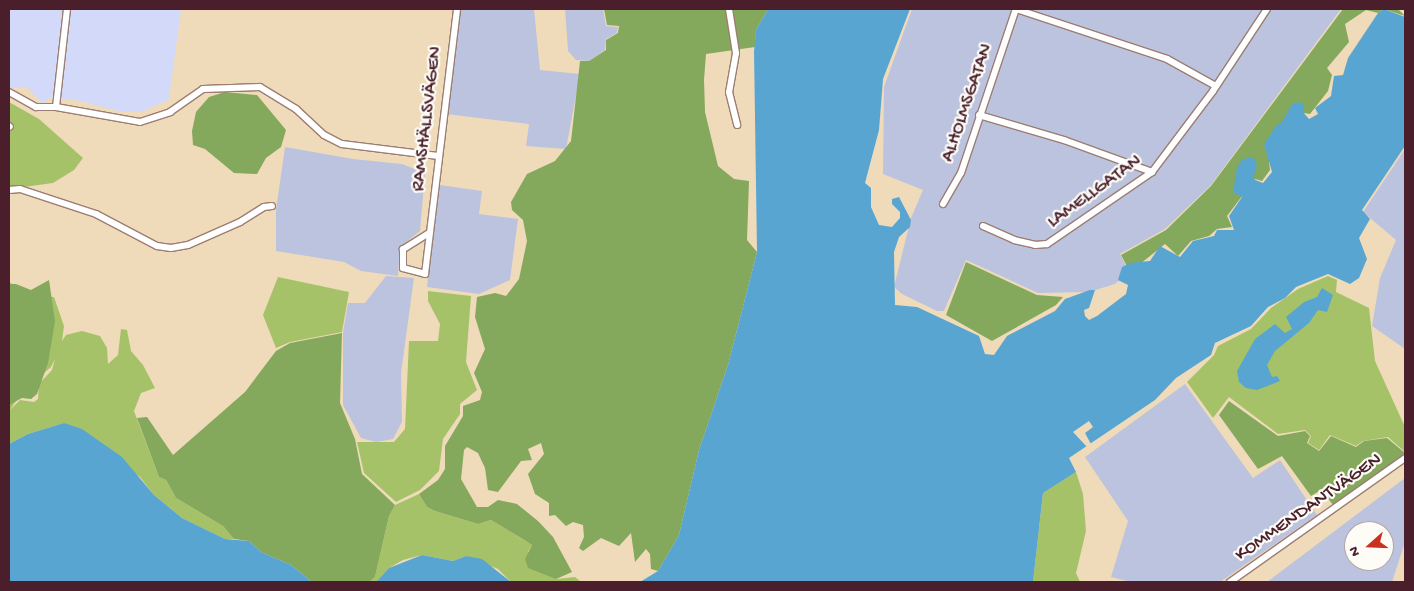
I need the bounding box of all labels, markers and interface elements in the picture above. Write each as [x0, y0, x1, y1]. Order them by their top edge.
street label: ALHOLMSGATAN [937, 41, 999, 165]
street label: RAMSHÄLLSVÄGEN [408, 45, 448, 193]
street label: LAMELLGATAN [1043, 150, 1147, 234]
street label: KOMMENDANTVÄGEN [1231, 449, 1387, 567]
north arrow [1344, 521, 1394, 571]

